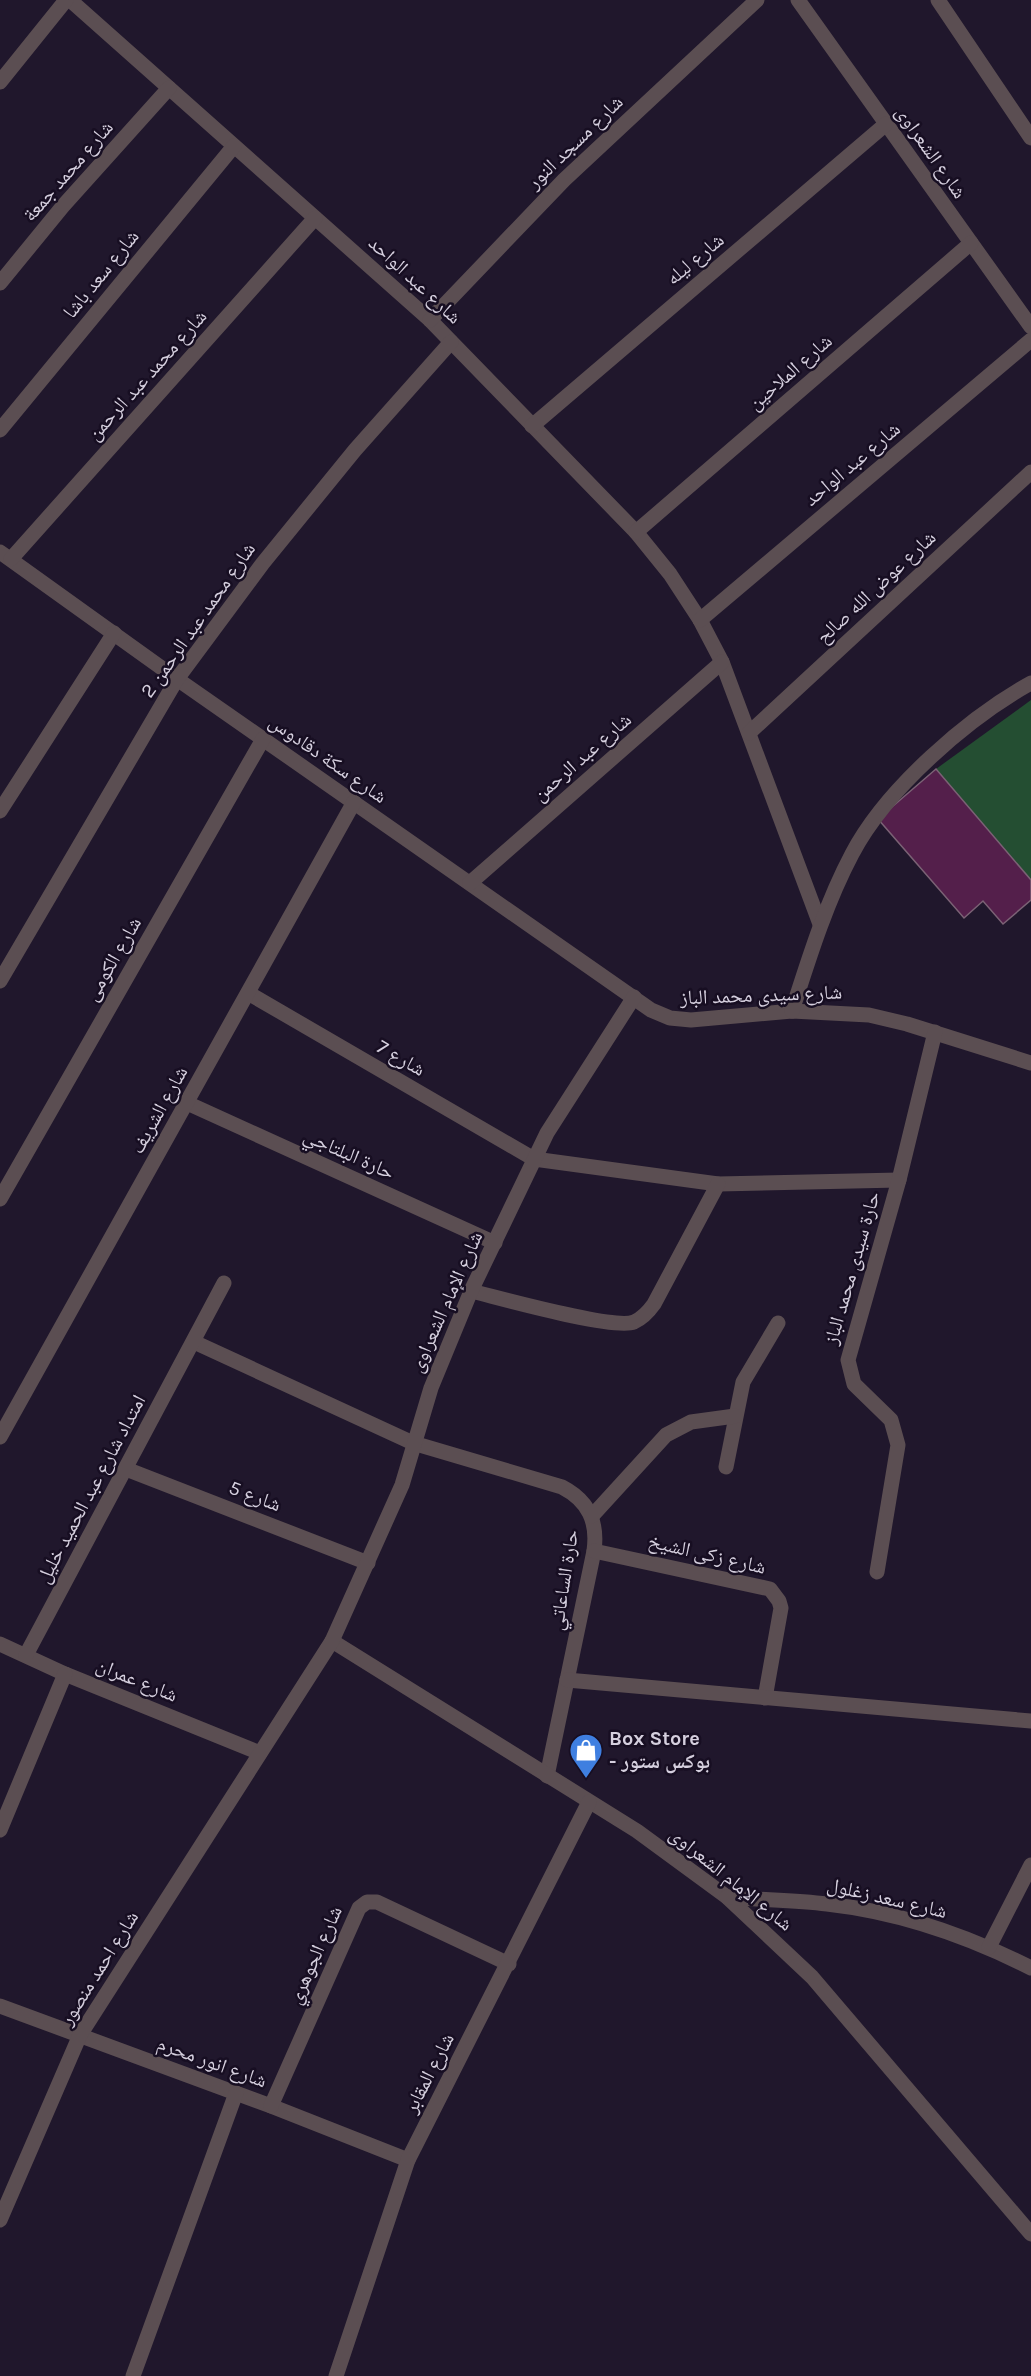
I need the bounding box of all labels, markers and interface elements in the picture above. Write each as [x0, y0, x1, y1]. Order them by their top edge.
street label: شارع مسجد النور [521, 90, 629, 195]
street label: شارع الشعراوى [890, 101, 971, 203]
street label: شارع محمد جمعة [18, 116, 119, 227]
street label: شارع سعد باشا [58, 225, 144, 324]
street label: شارع ليله [662, 228, 729, 290]
street label: شارع عبد الواحد [363, 231, 466, 329]
street label: شارع محمد عبد الرحمن [82, 305, 212, 446]
street label: شارع الملاحين [743, 329, 837, 416]
street label: شارع عبد الواحد [799, 417, 905, 512]
street label: شارع عوض الله صالح [811, 526, 941, 649]
street label: شارع محمد عبد الرحمن 2 [136, 538, 261, 703]
street label: شارع عبد الرحمن [528, 708, 637, 807]
street label: شارع سكة دقادوس [264, 710, 391, 809]
street label: شارع الكومى [80, 913, 147, 1006]
street label: شارع سيدى محمد الباز [679, 981, 843, 1010]
street label: شارع 7 [372, 1035, 429, 1082]
street label: شارع الشريف [126, 1062, 193, 1158]
street label: حارة البلتاجي [298, 1124, 398, 1188]
street label: حارة سيدى محمد الباز [819, 1189, 885, 1348]
street label: شارع الإمام الشعراوى [405, 1228, 489, 1377]
street label: امتداد شارع عبد الحميد خليل [32, 1391, 151, 1588]
street label: شارع 5 [225, 1476, 284, 1517]
street label: حارة الساعاتي [545, 1528, 587, 1633]
street label: شارع زكى الشيخ [646, 1529, 768, 1580]
street label: شارع عمران [93, 1653, 181, 1708]
place label: Box Store - بوكس ستور [609, 1727, 710, 1774]
shop icon: Box Store - بوكس ستور [568, 1732, 604, 1779]
street label: شارع الإمام الشعراوى [664, 1822, 797, 1937]
street label: شارع سعد زغلول [825, 1873, 949, 1924]
street label: شارع الجوهري [283, 1902, 351, 2009]
street label: شارع احمد منصور [54, 1907, 144, 2031]
street label: شارع المقابر [399, 2029, 460, 2118]
street label: شارع انور محرم [153, 2031, 270, 2094]

